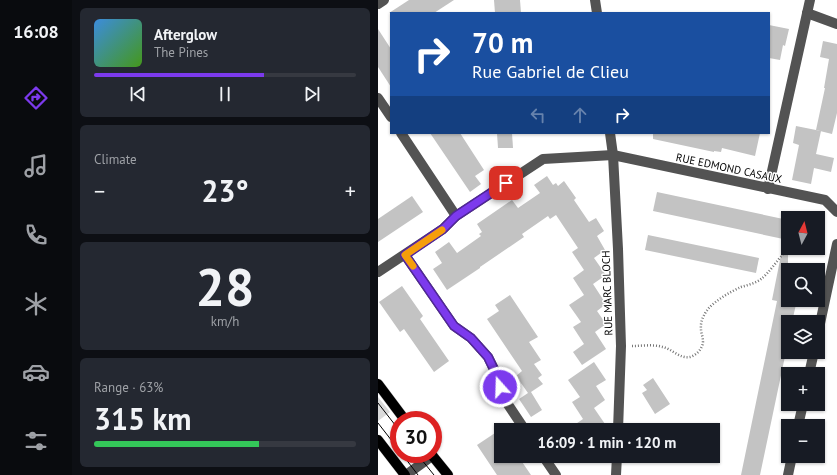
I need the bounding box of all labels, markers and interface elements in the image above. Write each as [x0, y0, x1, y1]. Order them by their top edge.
text: 16:08 [13, 20, 59, 43]
text: 70 m [472, 24, 533, 61]
text: Afterglow [154, 25, 217, 44]
icon: right [406, 28, 458, 80]
text: The Pines [154, 44, 208, 61]
text: Rue Gabriel de Clieu [472, 60, 629, 83]
icon: previous [127, 83, 149, 105]
icon: pause [214, 83, 236, 105]
icon: next [301, 83, 323, 105]
icon: directions [22, 84, 50, 112]
icon: left [527, 104, 549, 126]
icon: ahead [569, 104, 591, 126]
icon: right [611, 104, 633, 126]
street label: RUE EDMOND CASAUX [675, 150, 783, 186]
text: Climate [94, 151, 137, 168]
icon: music [22, 152, 50, 180]
pin [489, 166, 523, 200]
text: 23° [201, 171, 249, 210]
icon: arrive [495, 172, 517, 194]
text: − [94, 177, 105, 205]
text: + [345, 177, 356, 205]
north arrow [781, 211, 825, 255]
map controls [781, 211, 825, 463]
icon: phone [22, 221, 50, 249]
street label: RUE MARC BLOCH [599, 250, 615, 336]
text: 28 [196, 253, 254, 320]
button: search [781, 263, 825, 307]
icon: climate [22, 290, 50, 318]
text: km/h [211, 313, 239, 330]
button: layers [781, 315, 825, 359]
icon: car [22, 358, 50, 386]
position arrow [479, 366, 521, 408]
button: + [781, 367, 825, 411]
text: Range · 63% [94, 379, 163, 396]
text: 315 km [94, 399, 192, 438]
speed limit sign: 30 [390, 411, 442, 463]
button: − [781, 419, 825, 463]
icon: filters [22, 427, 50, 455]
text: 16:09 · 1 min · 120 m [538, 433, 676, 452]

